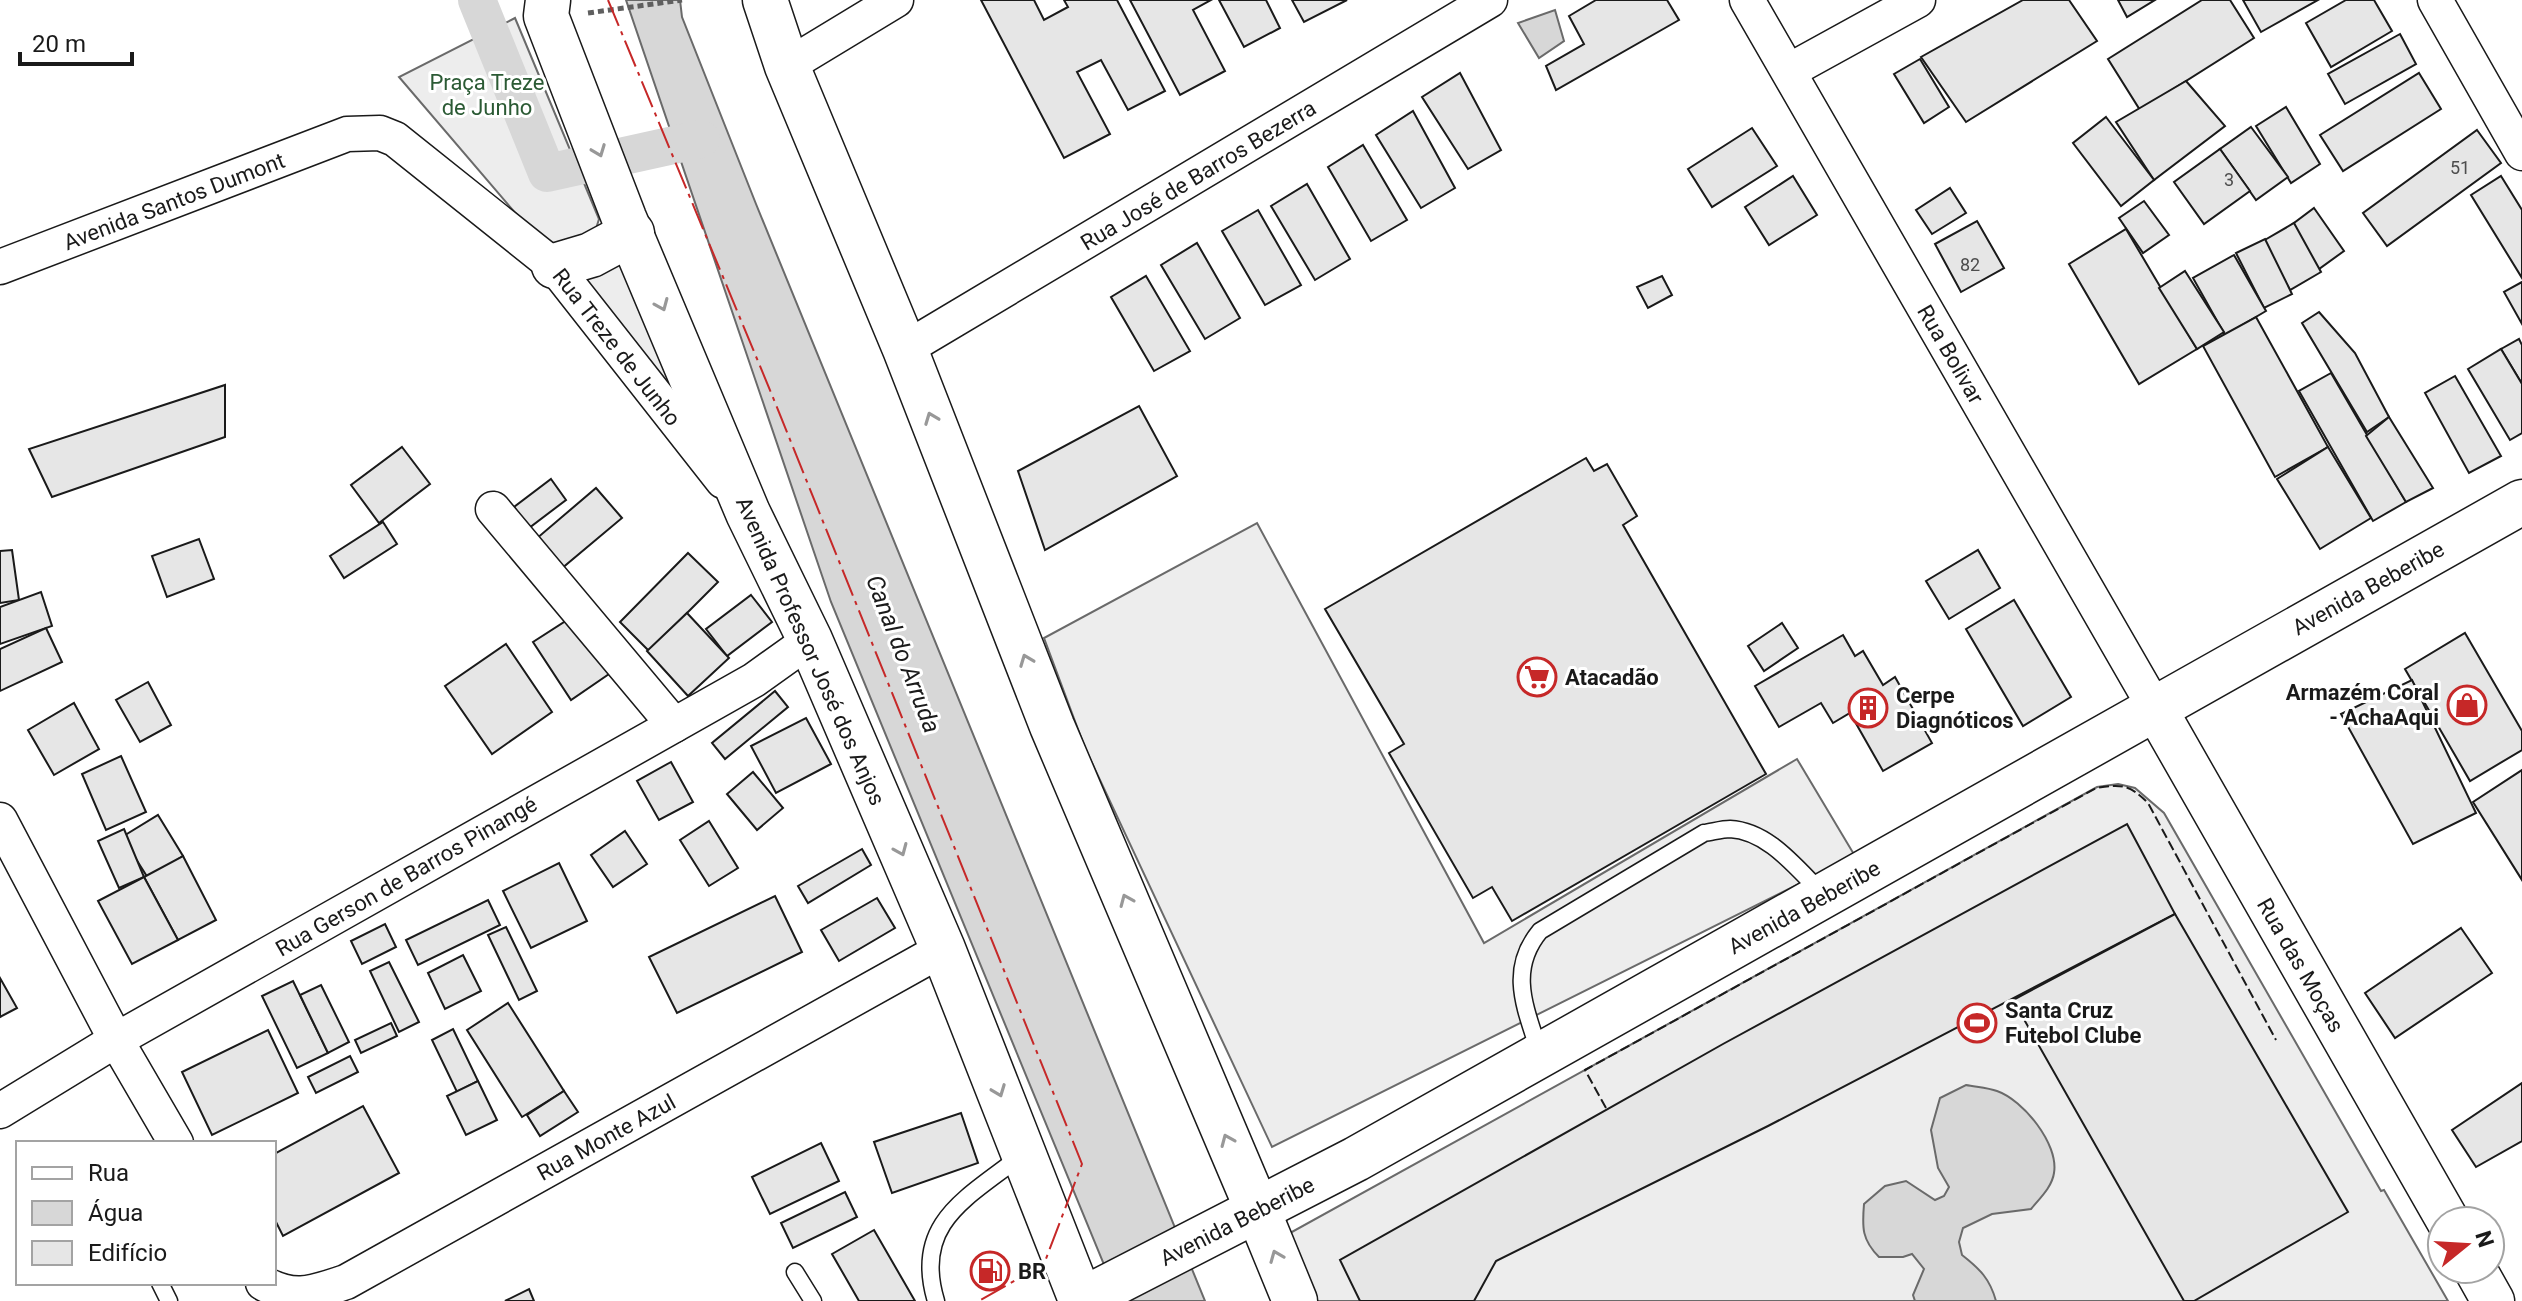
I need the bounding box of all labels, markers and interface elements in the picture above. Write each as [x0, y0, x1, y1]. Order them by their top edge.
scale bar [20, 16, 132, 66]
text: 20 m [32, 30, 86, 58]
park label: Praça Treze de Junho [429, 70, 545, 120]
street label: Rua José de Barros Bezerra [1076, 95, 1320, 256]
one-way arrow [589, 143, 606, 157]
street label: Avenida Santos Dumont [60, 148, 288, 255]
house number: 51 [2450, 157, 2470, 178]
house number: 3 [2224, 169, 2234, 190]
house number: 82 [1960, 254, 1980, 275]
street label: Rua Treze de Junho [548, 264, 686, 431]
one-way arrow [652, 296, 668, 311]
street label: Rua Bolivar [1912, 300, 1989, 409]
one-way arrow [925, 412, 941, 426]
street label: Avenida Professor José dos Anjos [731, 493, 890, 809]
street label: Avenida Beberibe [2288, 536, 2448, 640]
water label: Canal do Arruda [860, 571, 946, 737]
one-way arrow [1019, 654, 1036, 668]
supermarket icon: Atacadão [1516, 656, 1558, 698]
place label: Atacadão [1565, 665, 1659, 690]
place label: Armazém Coral - AchaAqui [2286, 680, 2439, 730]
place label: Cerpe Diagnóticos [1896, 683, 2014, 733]
shop icon: Armazém Coral - AchaAqui [2446, 684, 2488, 726]
building icon: Cerpe Diagnóticos [1847, 687, 1889, 729]
street label: Rua Gerson de Barros Pinangé [271, 791, 541, 962]
one-way arrow [891, 842, 907, 857]
street label: Avenida Beberibe [1724, 855, 1884, 959]
one-way arrow [1119, 894, 1135, 908]
street label: Rua das Moças [2252, 894, 2349, 1037]
place label: Santa Cruz Futebol Clube [2005, 998, 2141, 1048]
sports icon: Santa Cruz Futebol Clube [1956, 1002, 1998, 1044]
one-way arrow [989, 1083, 1006, 1097]
street label: Rua Monte Azul [533, 1089, 680, 1186]
one-way arrow [1221, 1133, 1237, 1148]
legend [16, 1141, 276, 1285]
text: Rua [88, 1159, 129, 1187]
street label: Avenida Beberibe [1156, 1172, 1318, 1271]
text: Água [88, 1199, 143, 1227]
north arrow [2426, 1205, 2506, 1285]
text: N [2470, 1228, 2499, 1250]
text: Edifício [88, 1239, 167, 1267]
fuel station icon: BR [969, 1250, 1011, 1292]
one-way arrow [1269, 1250, 1286, 1264]
place label: BR [1018, 1259, 1046, 1284]

